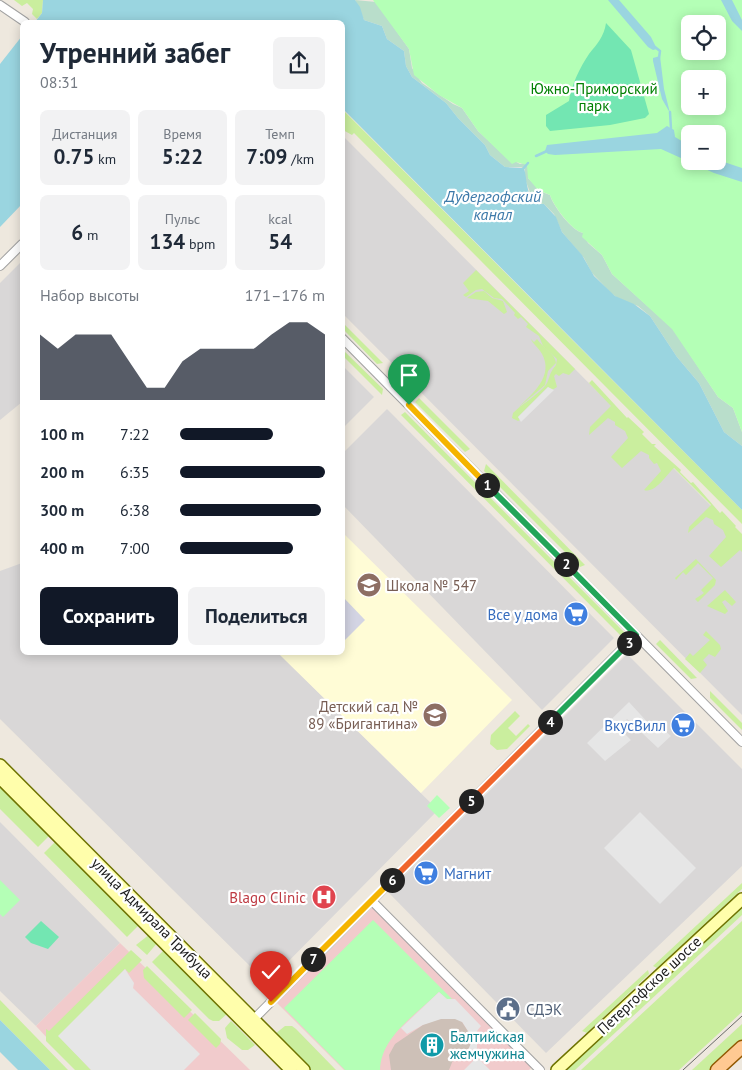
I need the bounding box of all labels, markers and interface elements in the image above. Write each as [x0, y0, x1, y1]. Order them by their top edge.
map controls [681, 15, 726, 170]
button: locate [681, 15, 726, 60]
text: Утренний забег [40, 34, 230, 71]
button: share [273, 37, 325, 89]
button: + [681, 70, 726, 115]
text: 08:31 [40, 72, 78, 92]
park label: Южно-Приморский парк [530, 79, 658, 115]
text: Дистанция [52, 125, 117, 143]
text: Время [163, 125, 202, 143]
text: Темп [265, 125, 295, 143]
button: − [681, 125, 726, 170]
text: 0.75 [53, 143, 94, 170]
text: 5:22 [162, 143, 203, 170]
text: 7:09 [246, 143, 287, 170]
text: km [94, 150, 116, 168]
text: /km [287, 150, 314, 168]
water label: Дудергофский канал [443, 186, 541, 224]
text: Пульс [165, 210, 200, 228]
text: kcal [268, 210, 292, 228]
text: 6 [71, 219, 83, 246]
text: m [83, 226, 98, 244]
text: 134 [150, 228, 185, 255]
text: 54 [268, 228, 292, 255]
text: bpm [185, 235, 215, 253]
text: Набор высоты [40, 285, 139, 305]
text: 171–176 m [245, 285, 325, 305]
pin [388, 354, 430, 405]
icon: arrive [395, 361, 423, 389]
text: 100 m [40, 424, 84, 444]
text: 7:22 [120, 424, 150, 444]
text: 200 m [40, 462, 84, 482]
text: 6:35 [120, 462, 150, 482]
pin: 1 [474, 472, 500, 498]
text: 1 [484, 476, 491, 494]
text: 300 m [40, 500, 84, 520]
text: 6:38 [120, 500, 150, 520]
text: 400 m [40, 538, 84, 558]
text: 7:00 [120, 538, 150, 558]
pin: 2 [554, 552, 578, 576]
text: 2 [563, 555, 570, 573]
school or university icon: Школа № 547 [356, 572, 382, 598]
place label: Школа № 547 [386, 576, 477, 595]
button: Сохранить [40, 587, 178, 645]
button: Поделиться [188, 587, 325, 645]
supermarket icon: Все у дома [563, 601, 589, 627]
place label: Все у дома [487, 605, 558, 624]
pin: 3 [616, 630, 642, 656]
text: 3 [626, 634, 633, 652]
place label: Детский сад № 89 «Бригантина» [308, 697, 418, 733]
school or university icon: Детский сад № 89 «Бригантина» [422, 702, 448, 728]
pin: 4 [538, 710, 562, 734]
supermarket icon: ВкусВилл [670, 712, 696, 738]
text: 4 [547, 713, 554, 731]
place label: ВкусВилл [604, 716, 666, 735]
pin: 5 [458, 788, 484, 814]
text: 5 [468, 792, 475, 810]
street label: улица Адмирала Трибуца [87, 853, 217, 983]
supermarket icon: Магнит [413, 860, 439, 886]
place label: Магнит [444, 864, 491, 883]
pin: 6 [380, 868, 404, 892]
text: 6 [389, 871, 396, 889]
hospital icon: Blago Clinic [311, 884, 337, 910]
place label: Blago Clinic [229, 888, 306, 907]
street label: Петергофское шоссе [593, 932, 705, 1038]
pin: 7 [300, 946, 326, 972]
text: 7 [310, 950, 317, 968]
pin [250, 951, 292, 1002]
icon: check [257, 958, 285, 986]
public building icon: СДЭК [495, 996, 521, 1022]
place label: СДЭК [526, 1000, 562, 1019]
place label: Балтийская жемчужина [450, 1027, 525, 1063]
building icon: Балтийская жемчужина [419, 1032, 445, 1058]

